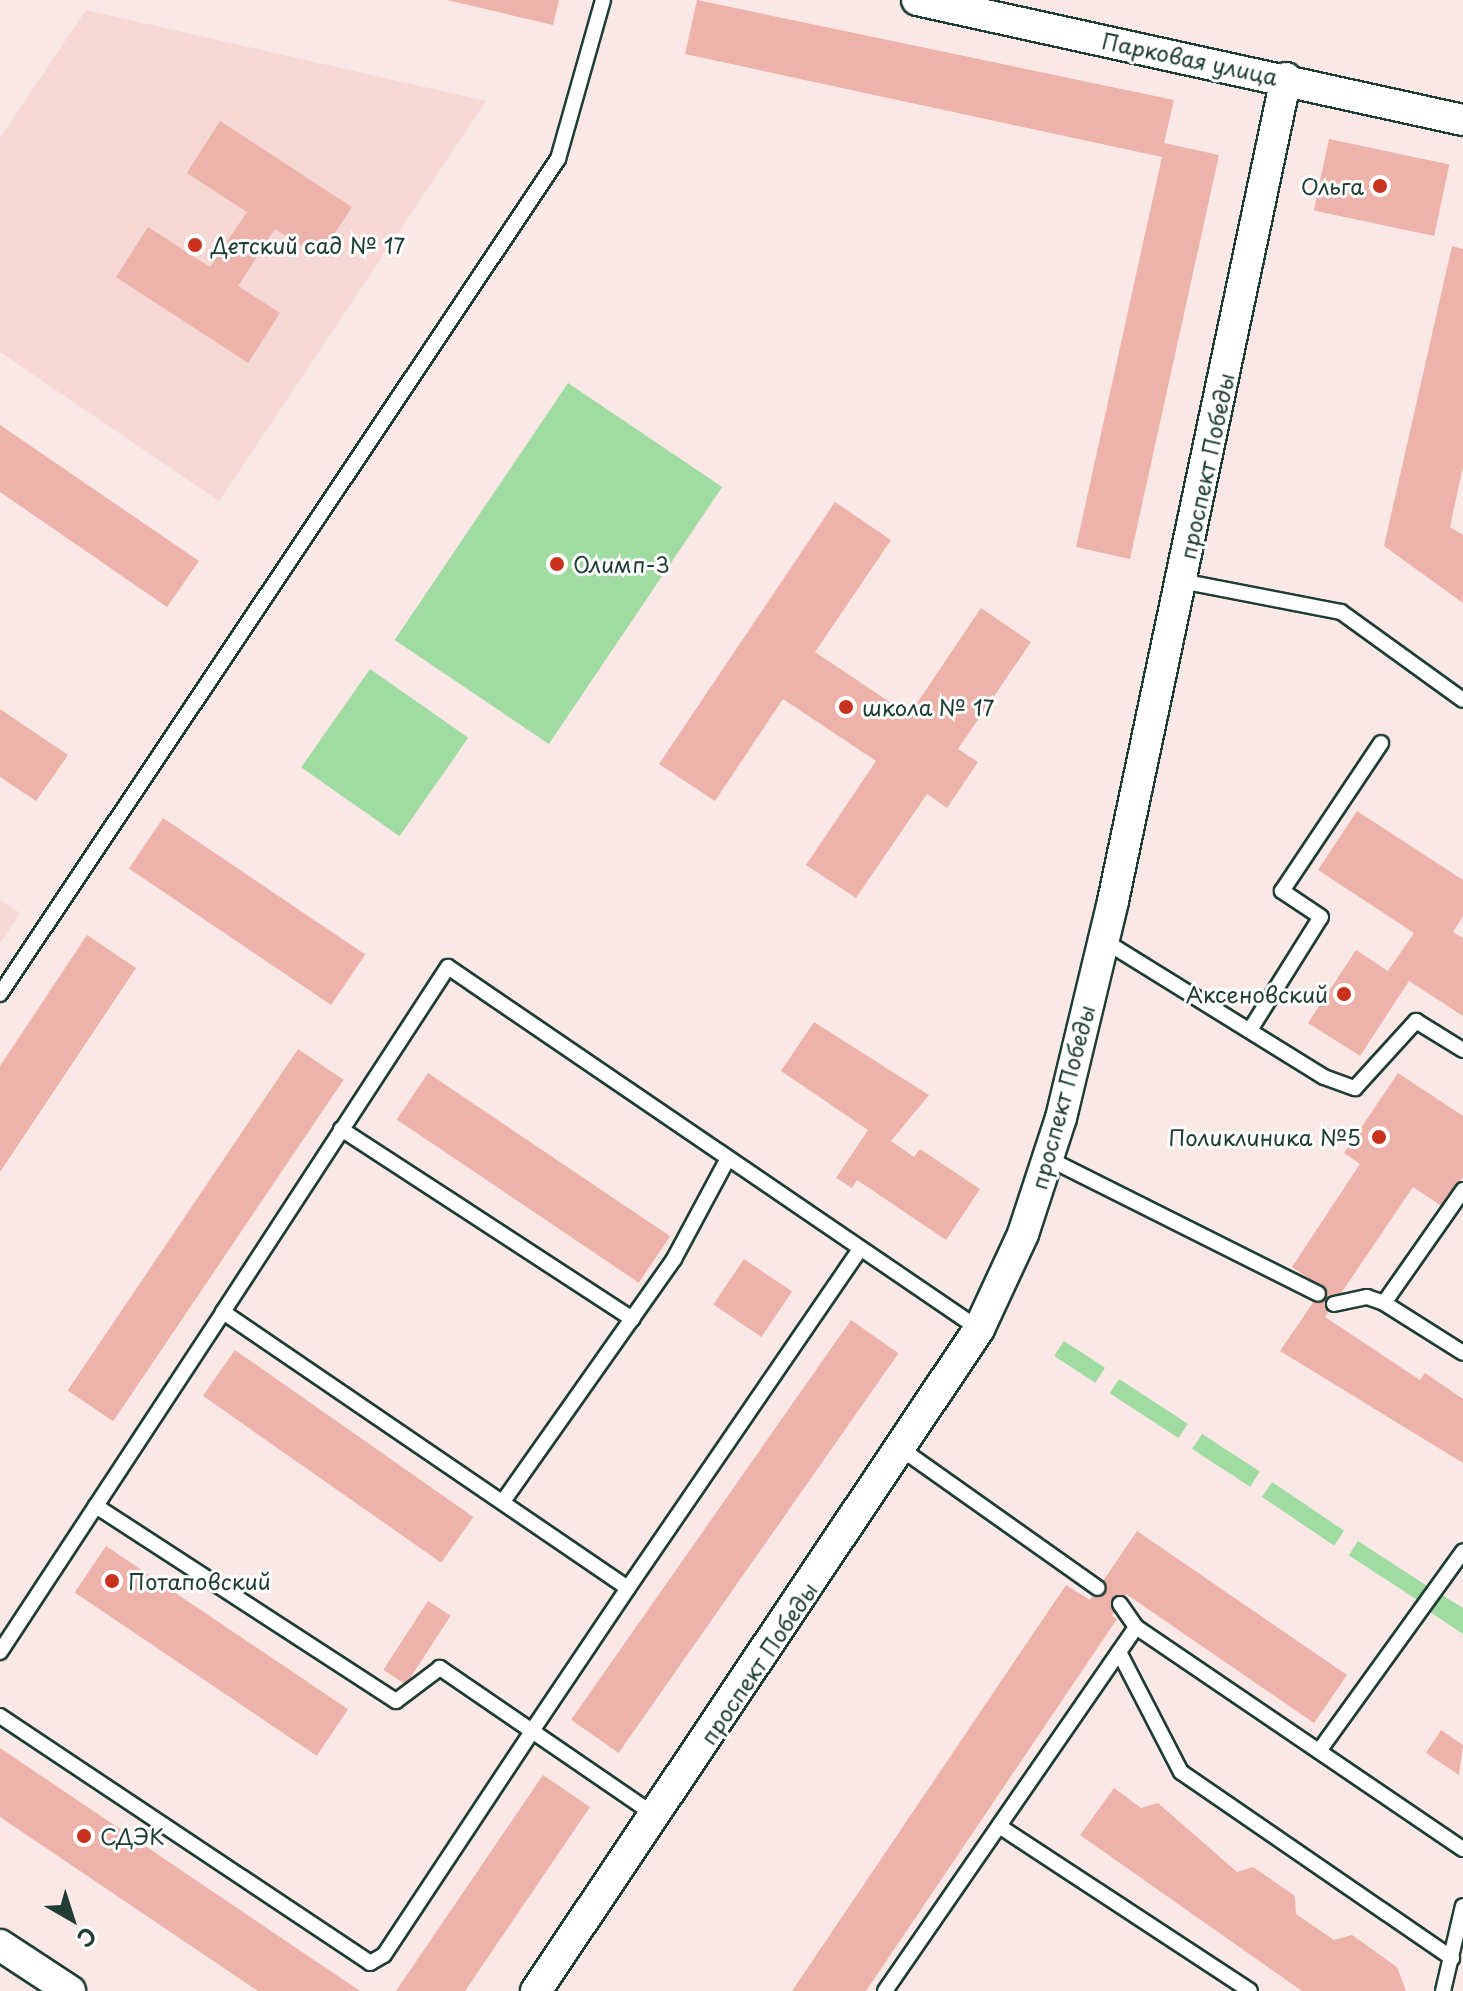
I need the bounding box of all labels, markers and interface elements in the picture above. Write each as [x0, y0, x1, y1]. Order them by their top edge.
street label: Парковая улица [1099, 26, 1281, 90]
place label: Ольга [1301, 173, 1364, 199]
marker: Ольга [1371, 177, 1389, 195]
place label: Детский сад № 17 [211, 232, 407, 258]
marker: Детский сад № 17 [186, 236, 204, 254]
street label: проспект Победы [1173, 370, 1239, 562]
place label: Олимп-3 [573, 551, 670, 577]
marker: Олимп-3 [548, 555, 566, 573]
place label: школа № 17 [862, 694, 995, 720]
marker: школа № 17 [837, 698, 855, 716]
place label: Аксеновский [1186, 981, 1328, 1007]
marker: Аксеновский [1335, 985, 1353, 1003]
street label: проспект Победы [1025, 1002, 1099, 1192]
place label: Поликлиника №5 [1168, 1124, 1361, 1150]
marker: Поликлиника №5 [1368, 1126, 1390, 1148]
place label: Потаповский [128, 1568, 271, 1594]
marker: Потаповский [103, 1572, 121, 1590]
street label: проспект Победы [694, 1577, 822, 1749]
place label: СДЭК [100, 1823, 165, 1849]
marker: СДЭК [75, 1827, 93, 1845]
north arrow [32, 1879, 112, 1959]
text: С [71, 1920, 104, 1956]

